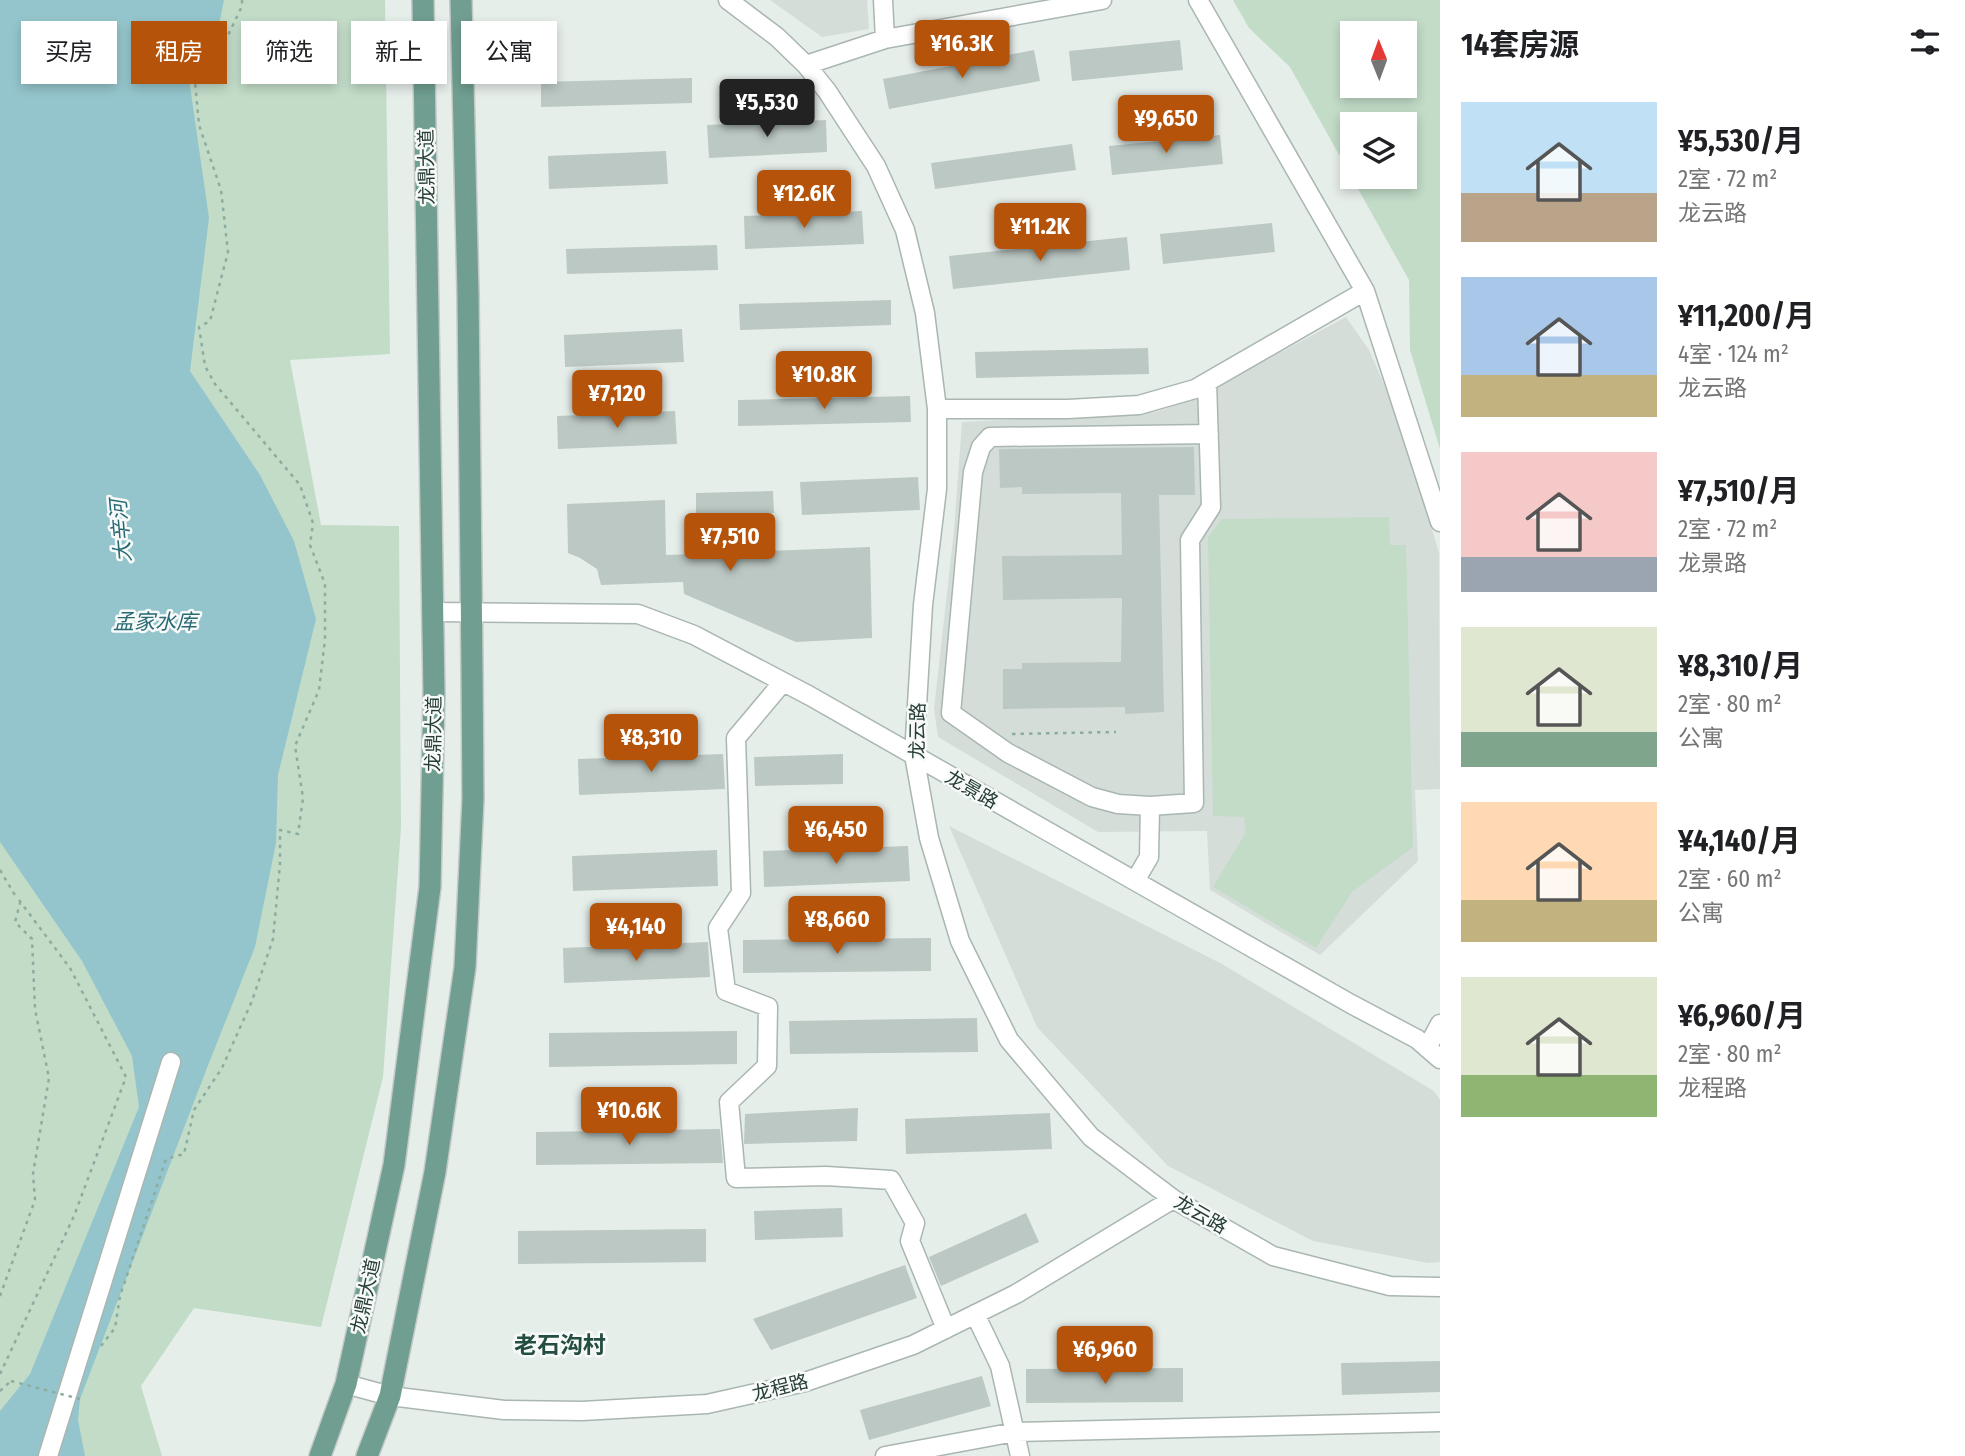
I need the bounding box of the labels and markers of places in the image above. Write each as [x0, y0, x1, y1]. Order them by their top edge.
pin: ¥16.3K [905, 20, 1019, 80]
pin: ¥5,530 [710, 80, 824, 139]
pin: ¥9,650 [1109, 96, 1223, 155]
pin: ¥12.6K [747, 170, 861, 230]
pin: ¥11.2K [983, 204, 1097, 263]
pin: ¥10.8K [767, 352, 881, 411]
pin: ¥7,120 [560, 370, 674, 430]
pin: ¥7,510 [673, 514, 787, 573]
pin: ¥8,310 [594, 714, 708, 774]
pin: ¥6,450 [779, 806, 893, 866]
pin: ¥8,660 [780, 897, 894, 956]
pin: ¥4,140 [579, 904, 693, 963]
pin: ¥10.6K [572, 1088, 686, 1147]
pin: ¥6,960 [1048, 1326, 1162, 1386]

